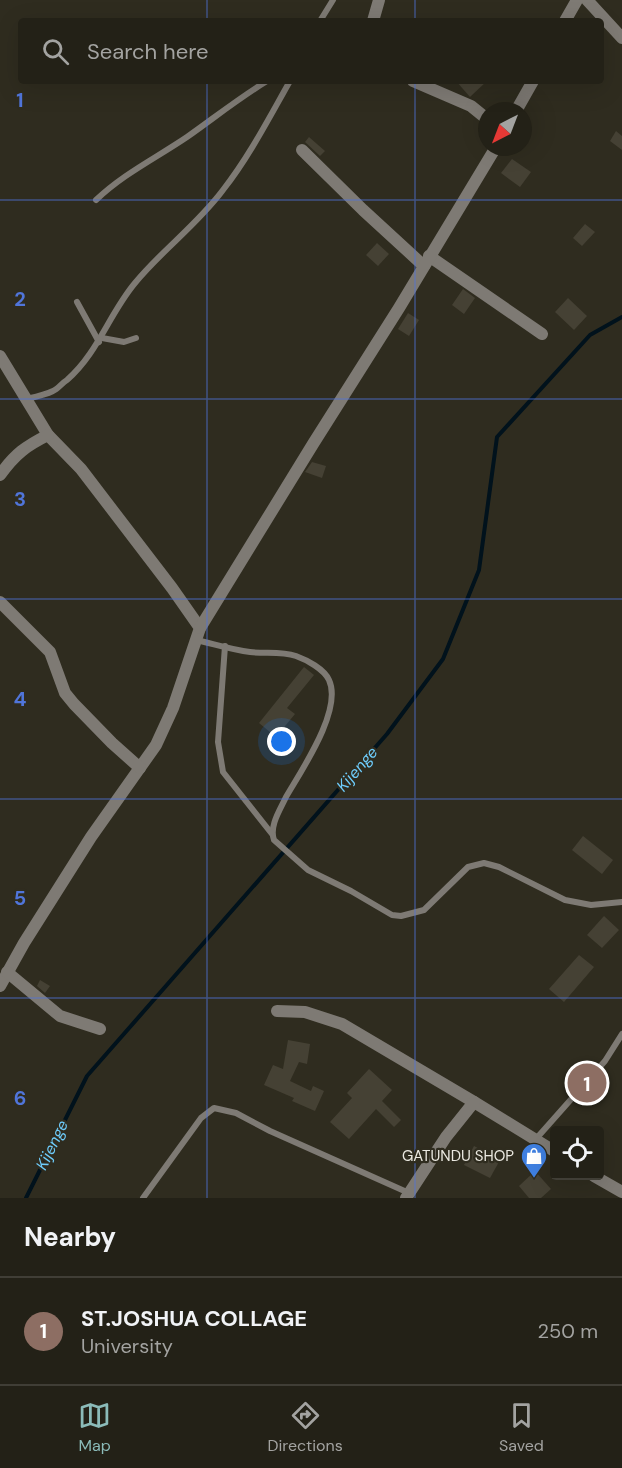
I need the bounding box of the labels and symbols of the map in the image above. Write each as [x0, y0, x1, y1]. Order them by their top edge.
text: 1 [16, 87, 24, 113]
north arrow [478, 102, 532, 156]
text: 2 [14, 286, 26, 312]
text: 3 [14, 486, 26, 512]
text: 4 [14, 686, 27, 712]
your location [267, 727, 296, 756]
water label: Kijenge [332, 742, 382, 796]
text: 5 [14, 885, 26, 911]
pin: 1 [568, 1060, 606, 1106]
text: 6 [14, 1085, 26, 1111]
water label: Kijenge [31, 1116, 73, 1174]
shop icon: GATUNDU SHOP [519, 1141, 549, 1179]
place label: GATUNDU SHOP [402, 1146, 514, 1166]

